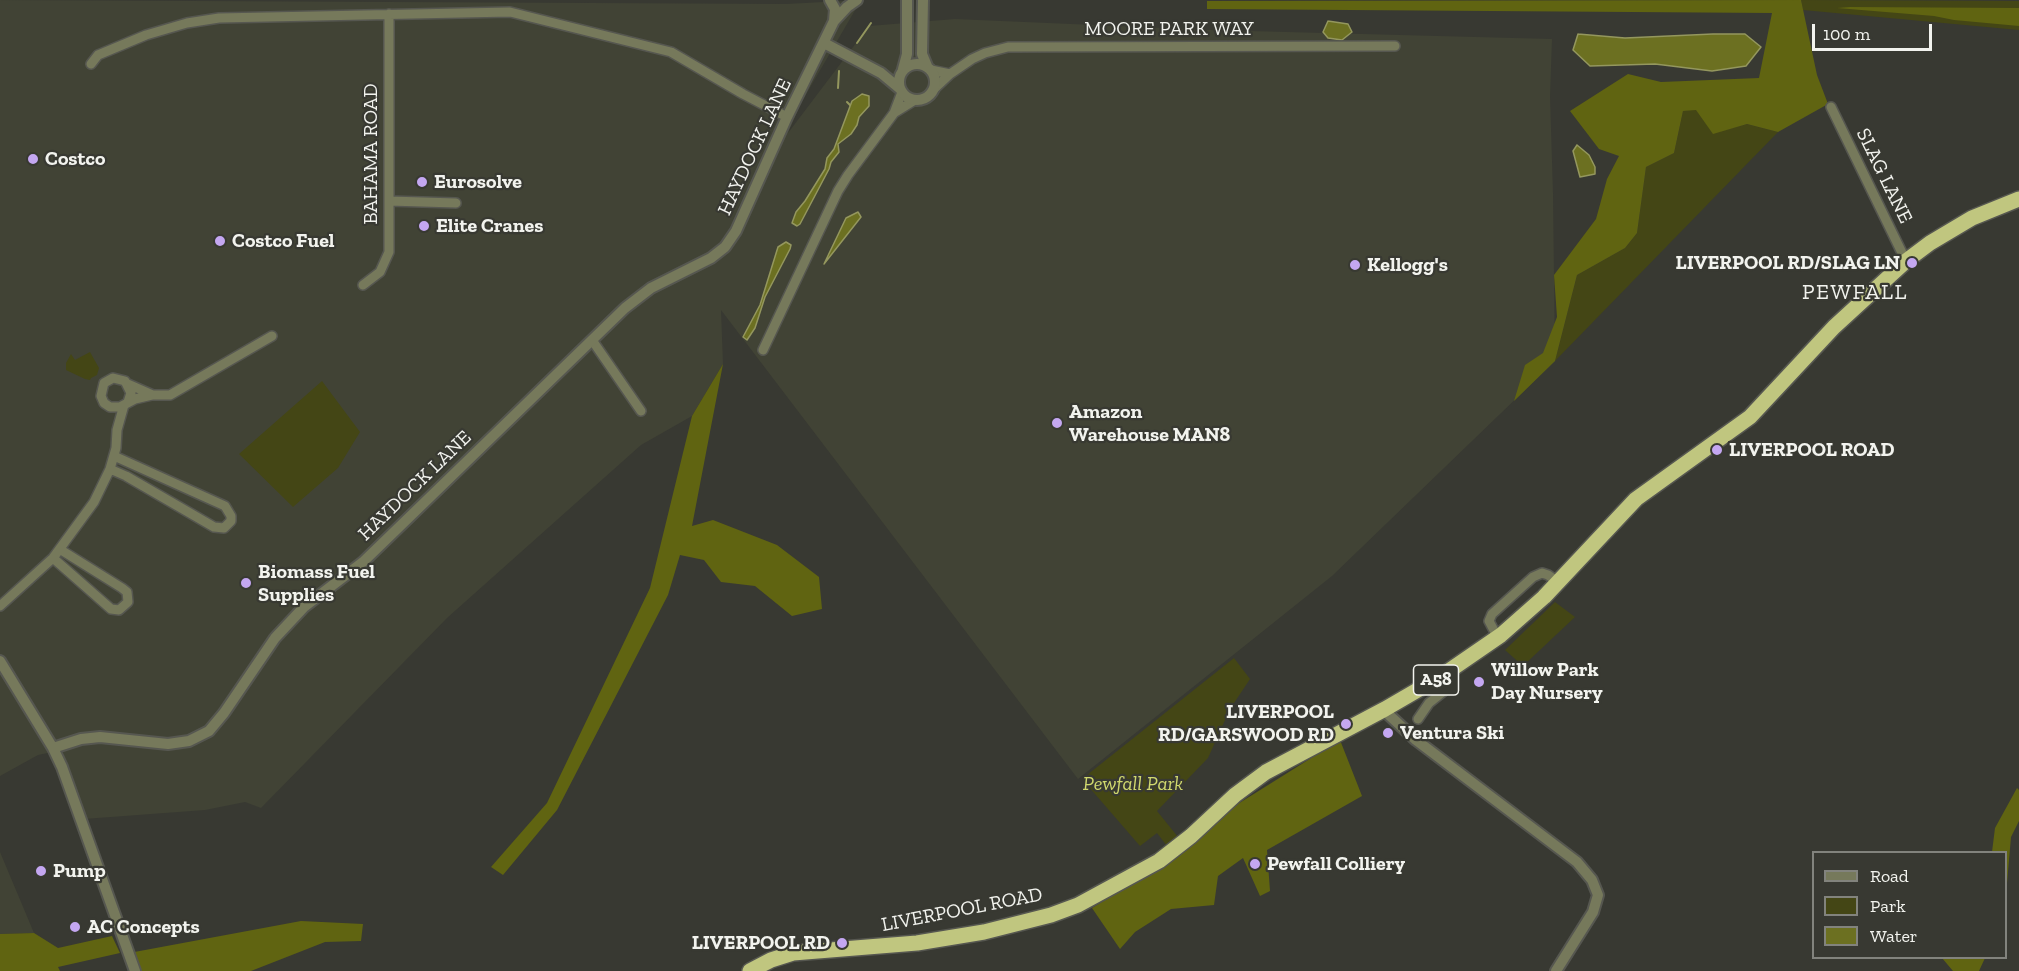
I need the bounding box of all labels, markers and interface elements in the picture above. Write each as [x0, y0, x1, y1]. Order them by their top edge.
scale bar [1815, 12, 1935, 50]
street label: MOORE PARK WAY [1084, 17, 1254, 41]
text: 100 m [1823, 23, 1870, 45]
street label: HAYDOCK LANE [713, 75, 797, 219]
street label: BAHAMA ROAD [359, 83, 383, 225]
street label: SLAG LANE [1851, 125, 1917, 227]
place label: Costco [45, 147, 105, 171]
marker: Costco [26, 152, 40, 166]
place label: Eurosolve [434, 170, 522, 194]
marker: Eurosolve [415, 175, 429, 189]
place label: Elite Cranes [436, 214, 543, 238]
marker: Elite Cranes [417, 219, 431, 233]
place label: Costco Fuel [232, 229, 334, 253]
marker: Costco Fuel [213, 234, 227, 248]
place label: LIVERPOOL RD/SLAG LN [1676, 251, 1900, 275]
place label: Kellogg's [1367, 253, 1448, 277]
marker: LIVERPOOL RD/SLAG LN [1905, 256, 1919, 270]
marker: Kellogg's [1348, 258, 1362, 272]
district label: PEWFALL [1802, 280, 1908, 306]
place label: Amazon Warehouse MAN8 [1069, 400, 1230, 447]
marker: Amazon Warehouse MAN8 [1050, 416, 1064, 430]
street label: HAYDOCK LANE [353, 426, 477, 546]
place label: LIVERPOOL ROAD [1729, 438, 1895, 462]
marker: LIVERPOOL ROAD [1710, 443, 1724, 457]
place label: Biomass Fuel Supplies [258, 560, 375, 607]
marker: Biomass Fuel Supplies [239, 576, 253, 590]
place label: Willow Park Day Nursery [1491, 658, 1603, 705]
road number: A58 [1414, 665, 1458, 695]
marker: Willow Park Day Nursery [1472, 675, 1486, 689]
place label: LIVERPOOL RD/GARSWOOD RD [1158, 700, 1334, 747]
marker: LIVERPOOL RD/GARSWOOD RD [1339, 717, 1353, 731]
place label: Ventura Ski [1400, 721, 1504, 745]
marker: Ventura Ski [1381, 726, 1395, 740]
park label: Pewfall Park [1083, 772, 1183, 796]
legend [1812, 851, 2007, 959]
place label: Pewfall Colliery [1267, 852, 1405, 876]
marker: Pewfall Colliery [1248, 857, 1262, 871]
place label: Pump [53, 859, 106, 883]
marker: Pump [34, 864, 48, 878]
text: Road [1870, 865, 1909, 887]
street label: LIVERPOOL ROAD [879, 883, 1045, 937]
text: Park [1870, 895, 1906, 917]
place label: AC Concepts [87, 915, 200, 939]
marker: AC Concepts [68, 920, 82, 934]
text: Water [1870, 925, 1917, 947]
place label: LIVERPOOL RD [692, 931, 830, 955]
marker: LIVERPOOL RD [835, 936, 849, 950]

